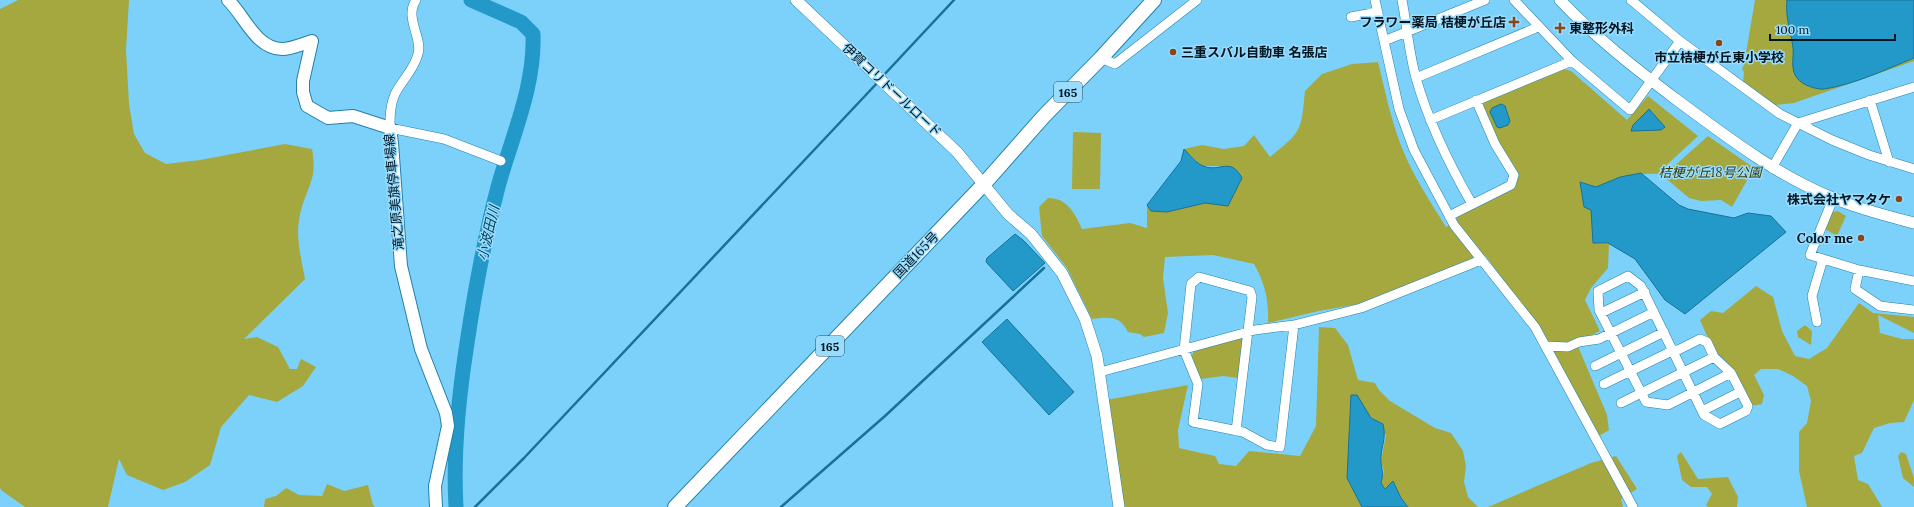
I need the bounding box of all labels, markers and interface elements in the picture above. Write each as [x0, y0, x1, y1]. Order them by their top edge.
place label: フラワー薬局 桔梗が丘店 [1360, 14, 1506, 31]
scale bar [1770, 16, 1895, 42]
marker: フラワー薬局 桔梗が丘店 [1509, 17, 1519, 27]
place label: 東整形外科 [1569, 20, 1634, 37]
marker: 東整形外科 [1554, 22, 1566, 34]
text: 100 m [1776, 22, 1809, 37]
marker: 市立桔梗が丘東小学校 [1714, 38, 1724, 48]
street label: 伊賀コリドールロード [839, 39, 945, 141]
place label: 三重スバル自動車 名張店 [1181, 44, 1327, 61]
marker: 三重スバル自動車 名張店 [1168, 47, 1178, 57]
place label: 市立桔梗が丘東小学校 [1654, 49, 1784, 66]
road number: 165 [1054, 82, 1082, 102]
street label: 滝之原美旗停車場線 [380, 133, 408, 251]
park label: 桔梗が丘18号公園 [1659, 164, 1763, 181]
place label: 株式会社ヤマタケ [1787, 191, 1891, 208]
marker: 株式会社ヤマタケ [1894, 194, 1904, 204]
water label: 小波田川 [473, 202, 504, 262]
street label: 国道165号 [890, 228, 942, 282]
place label: Color me [1797, 230, 1853, 247]
marker: Color me [1856, 233, 1866, 243]
road number: 165 [816, 336, 844, 356]

